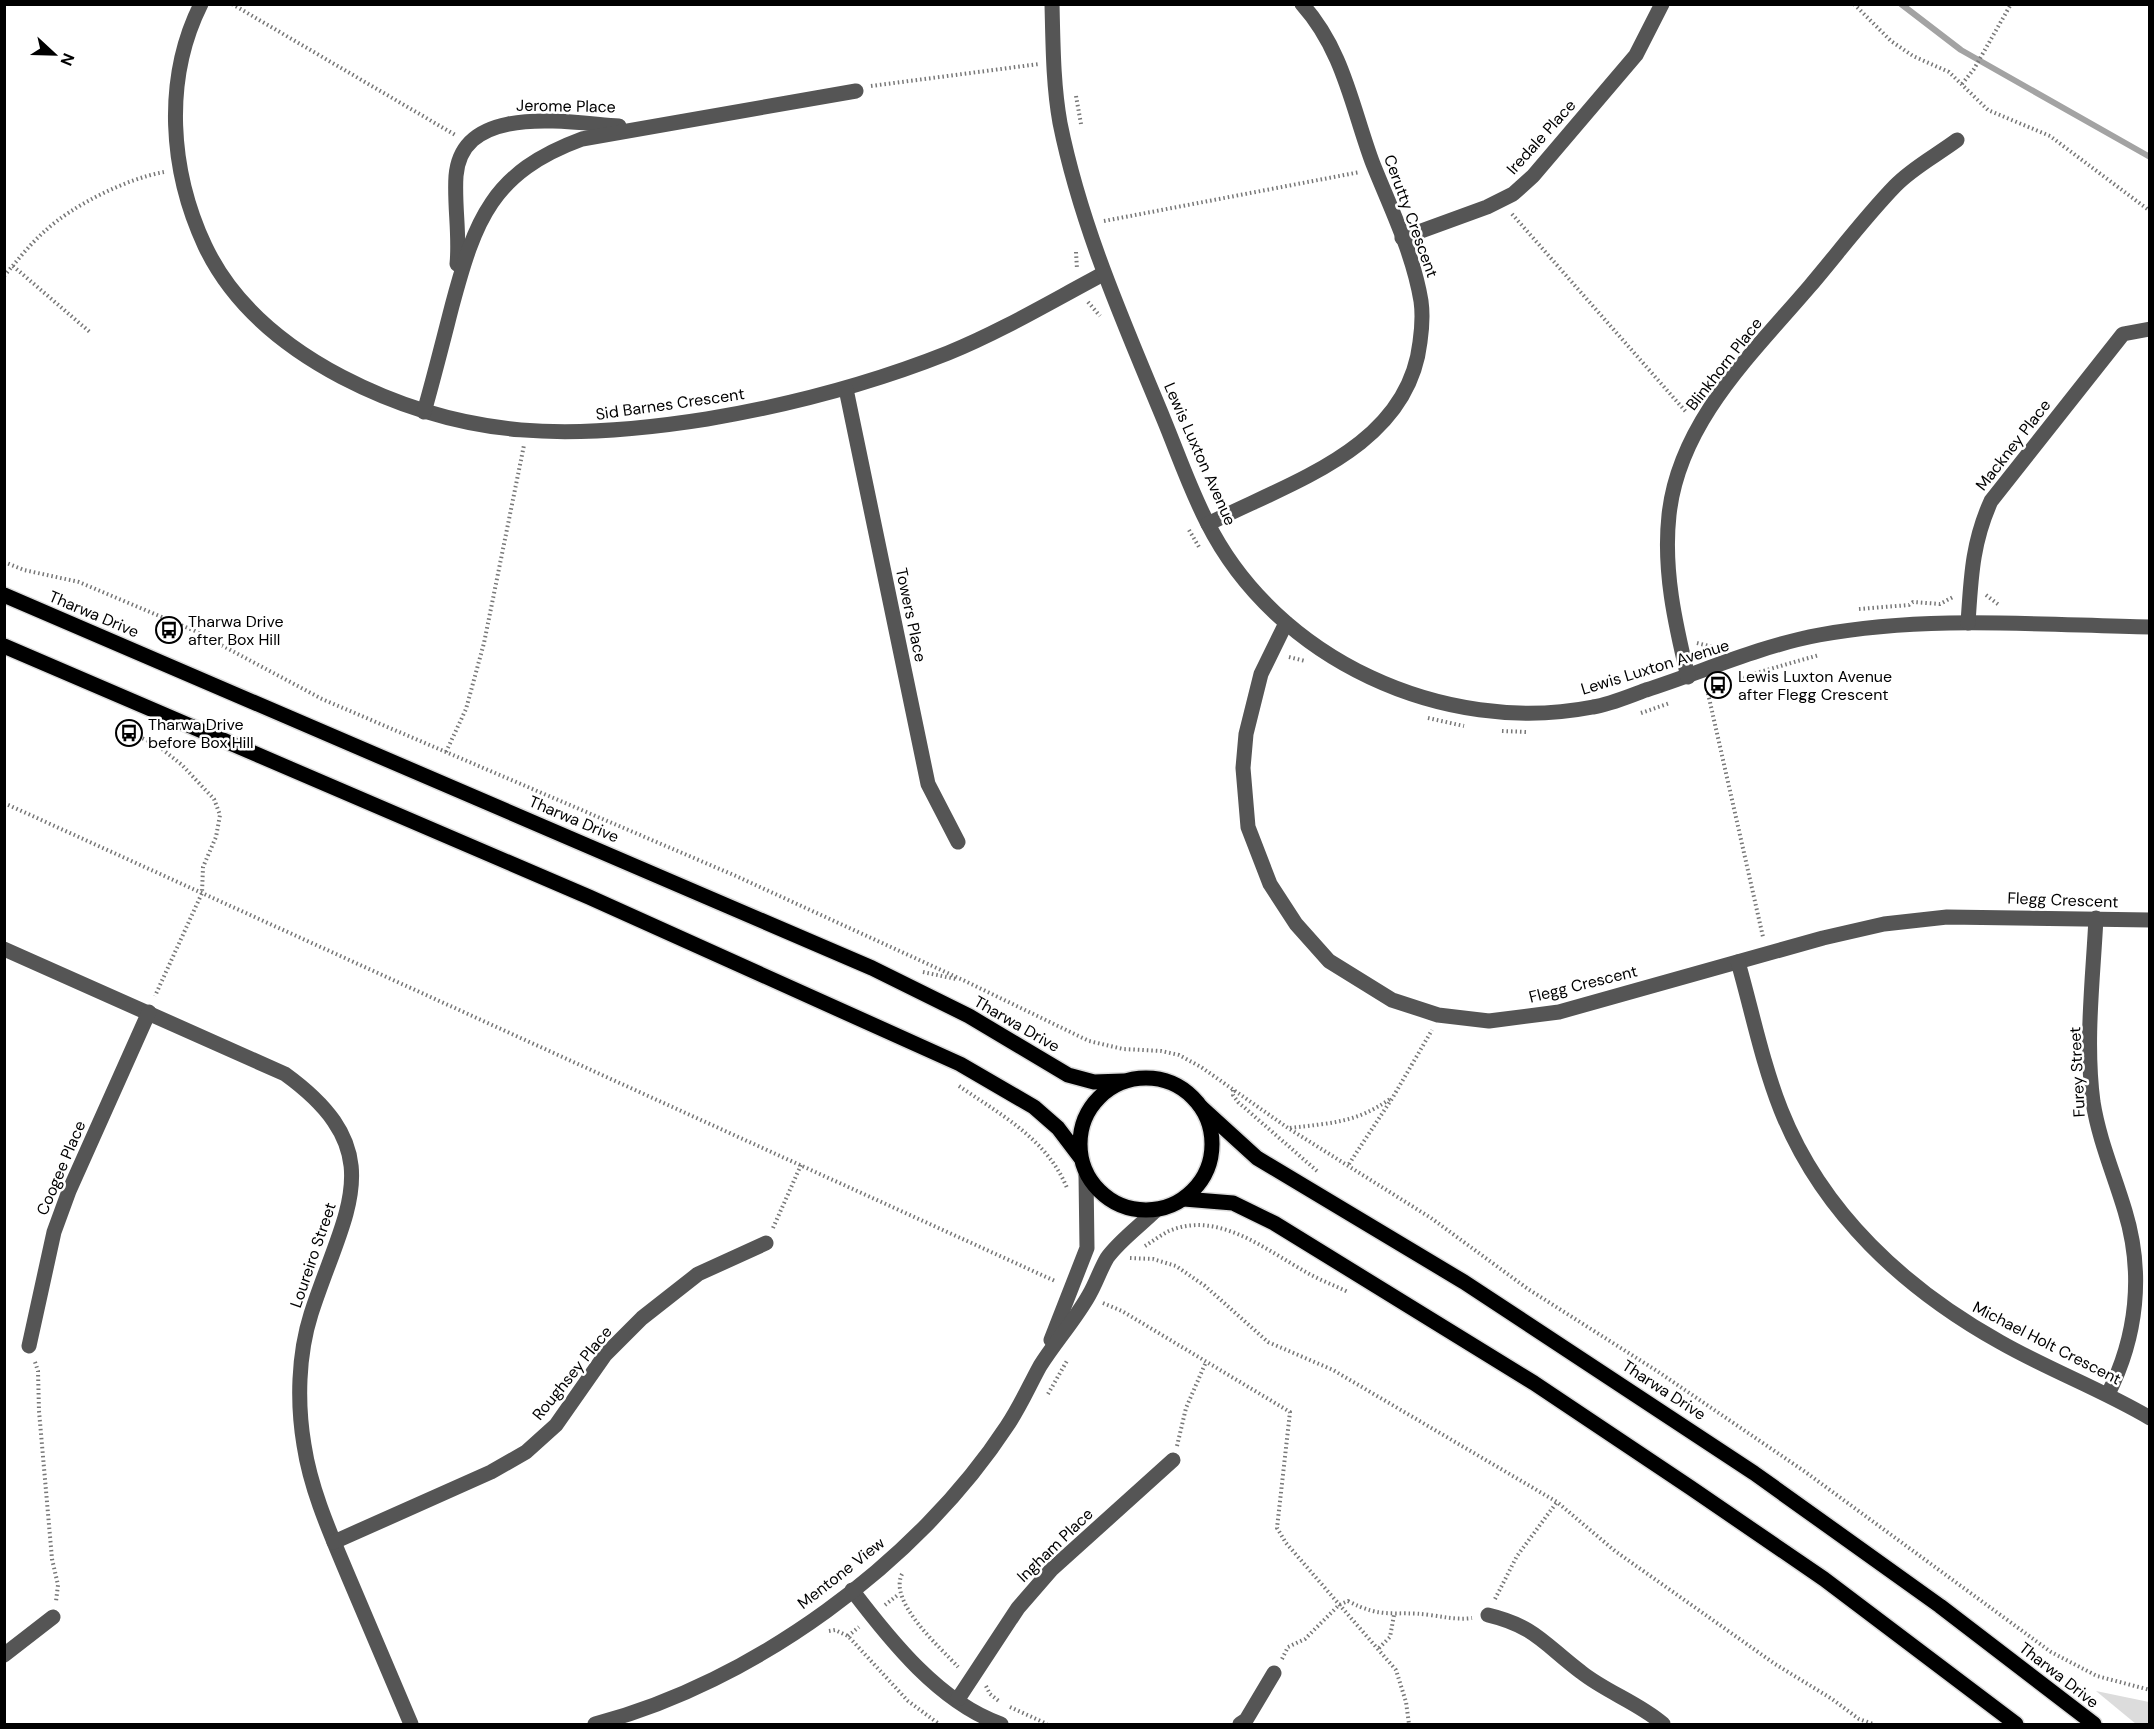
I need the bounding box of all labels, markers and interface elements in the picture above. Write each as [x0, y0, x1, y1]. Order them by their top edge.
north arrow [24, 24, 84, 84]
text: N [56, 50, 79, 69]
street label: Jerome Place [516, 95, 616, 117]
street label: Iredale Place [1502, 95, 1580, 179]
street label: Cerutty Crescent [1379, 152, 1443, 280]
street label: Blinkhorn Place [1681, 313, 1767, 415]
street label: Lewis Luxton Avenue [1159, 379, 1241, 529]
street label: Sid Barnes Crescent [594, 383, 746, 425]
street label: Mackney Place [1971, 395, 2055, 495]
street label: Towers Place [891, 566, 931, 664]
street label: Tharwa Drive [46, 586, 142, 642]
place label: Tharwa Drive after Box Hill [188, 611, 284, 650]
bus stop icon: Tharwa Drive after Box Hill [154, 615, 184, 645]
street label: Lewis Luxton Avenue [1578, 634, 1732, 700]
place label: Lewis Luxton Avenue after Flegg Crescent [1738, 666, 1892, 705]
bus stop icon: Lewis Luxton Avenue after Flegg Crescent [1703, 670, 1733, 700]
place label: Tharwa Drive before Box Hill [148, 714, 254, 753]
bus stop icon: Tharwa Drive before Box Hill [114, 718, 144, 748]
street label: Tharwa Drive [526, 791, 622, 847]
street label: Flegg Crescent [2007, 888, 2119, 912]
street label: Flegg Crescent [1527, 960, 1639, 1008]
street label: Tharwa Drive [970, 991, 1064, 1057]
street label: Furey Street [2064, 1026, 2090, 1118]
street label: Coogee Place [32, 1117, 90, 1219]
street label: Loureiro Street [285, 1200, 341, 1310]
street label: Michael Holt Crescent [1969, 1296, 2125, 1390]
street label: Roughsey Place [527, 1321, 617, 1425]
street label: Tharwa Drive [1618, 1355, 1710, 1425]
street label: Ingham Place [1012, 1503, 1098, 1587]
street label: Mentone View [793, 1532, 889, 1614]
street label: Tharwa Drive [2015, 1637, 2103, 1713]

